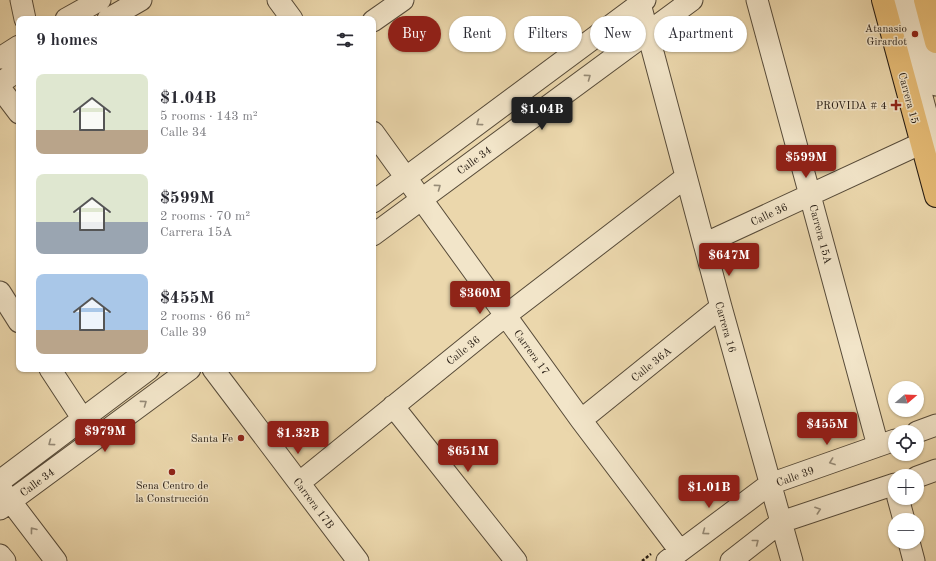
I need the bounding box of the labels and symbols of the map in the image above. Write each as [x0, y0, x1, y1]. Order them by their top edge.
place label: Atanasio Girardot [865, 24, 907, 48]
marker: Atanasio Girardot [910, 29, 920, 39]
street label: Carrera 15 [895, 72, 920, 125]
one-way arrow [584, 74, 591, 81]
pin: $1.04B [509, 97, 575, 131]
marker: PROVIDA # 4 [890, 99, 902, 111]
place label: PROVIDA # 4 [816, 101, 887, 112]
one-way arrow [476, 119, 483, 126]
street label: Calle 34 [456, 145, 494, 177]
pin: $599M [778, 145, 834, 179]
one-way arrow [434, 184, 441, 191]
street label: Calle 36 [749, 202, 790, 229]
street label: Carrera 15A [806, 203, 833, 266]
pin: $647M [701, 243, 757, 277]
pin: $360M [452, 281, 508, 315]
street label: Carrera 16 [712, 301, 737, 354]
street label: Carrera 17 [511, 328, 551, 377]
street label: Calle 36 [445, 334, 483, 368]
street label: Calle 36A [630, 345, 675, 385]
north arrow [888, 381, 924, 417]
one-way arrow [140, 400, 147, 408]
pin: $455M [799, 412, 855, 446]
pin: $979M [77, 419, 133, 453]
pin: $1.32B [265, 421, 331, 455]
marker: Santa Fe [236, 433, 246, 443]
place label: Santa Fe [191, 434, 233, 445]
one-way arrow [48, 438, 55, 445]
pin: $651M [440, 439, 496, 473]
one-way arrow [828, 458, 835, 466]
street label: Calle 39 [775, 465, 816, 489]
street label: Calle 34 [19, 467, 57, 499]
marker: Sena Centro de la Construcción [167, 467, 177, 477]
pin: $1.01B [676, 475, 742, 509]
street label: Carrera 17B [290, 477, 335, 531]
place label: Sena Centro de la Construcción [135, 481, 209, 505]
one-way arrow [814, 506, 821, 515]
one-way arrow [702, 527, 709, 535]
one-way arrow [30, 528, 37, 535]
one-way arrow [751, 539, 758, 546]

